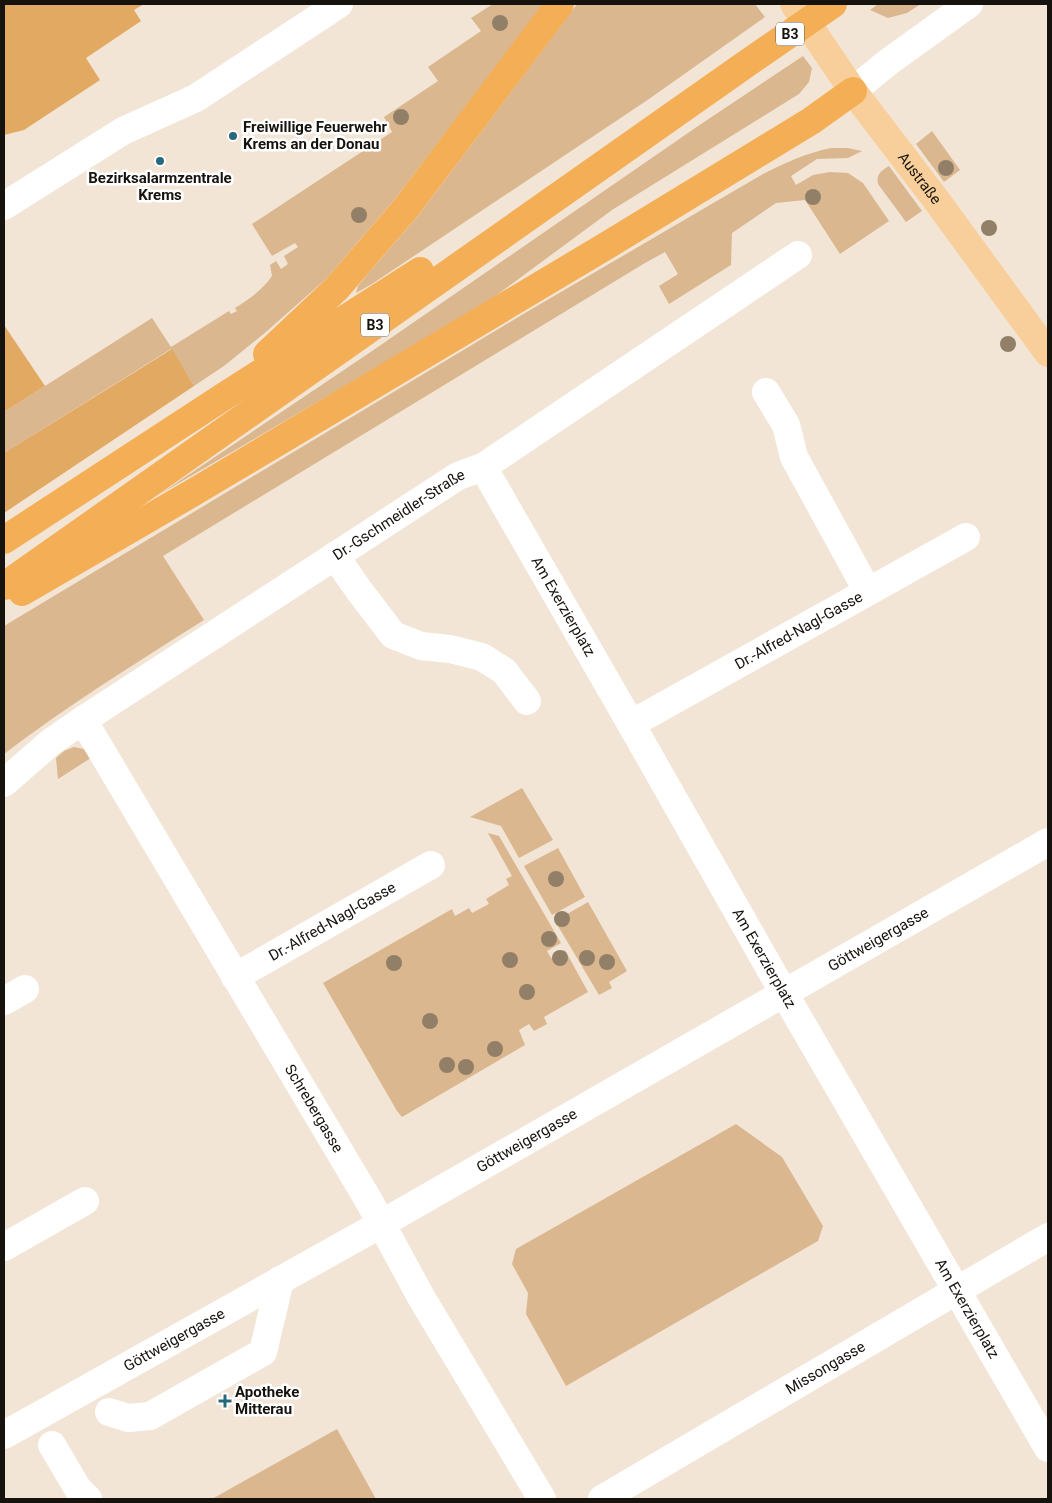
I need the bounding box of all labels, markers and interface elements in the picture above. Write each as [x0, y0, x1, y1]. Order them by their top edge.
road number: B3 [776, 22, 804, 46]
place label: Freiwillige Feuerwehr Krems an der Donau [243, 118, 388, 153]
marker: Freiwillige Feuerwehr Krems an der Donau [227, 130, 239, 142]
street label: Austraße [894, 149, 945, 208]
marker: Bezirksalarmzentrale Krems [154, 155, 166, 167]
place label: Bezirksalarmzentrale Krems [88, 169, 232, 204]
road number: B3 [361, 314, 389, 336]
street label: Dr.-Gschmeidler-Straße [329, 465, 467, 564]
street label: Am Exerzierplatz [528, 553, 599, 660]
street label: Dr.-Alfred-Nagl-Gasse [732, 588, 866, 673]
street label: Dr.-Alfred-Nagl-Gasse [266, 878, 399, 965]
street label: Göttweigergasse [825, 903, 932, 975]
street label: Am Exerzierplatz [728, 905, 800, 1011]
street label: Schrebergasse [281, 1061, 347, 1156]
street label: Göttweigergasse [473, 1105, 580, 1176]
street label: Am Exerzierplatz [931, 1256, 1003, 1362]
street label: Göttweigergasse [120, 1304, 228, 1375]
street label: Missongasse [782, 1337, 868, 1398]
place label: Apotheke Mitterau [235, 1383, 299, 1418]
marker: Apotheke Mitterau [219, 1395, 231, 1407]

